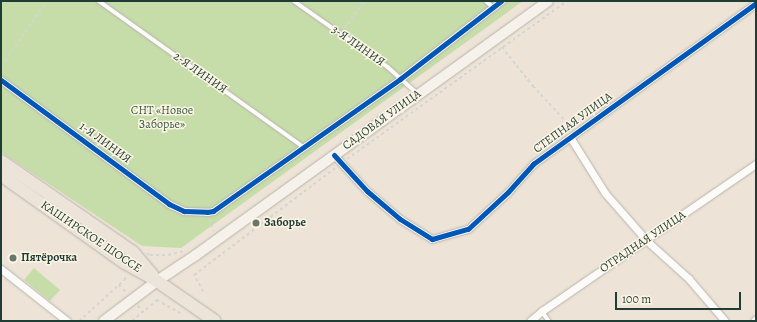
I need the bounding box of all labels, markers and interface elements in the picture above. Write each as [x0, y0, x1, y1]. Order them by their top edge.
street label: 3-Я ЛИНИЯ [329, 22, 387, 70]
street label: 2-Я ЛИНИЯ [170, 49, 230, 97]
street label: САДОВАЯ УЛИЦА [340, 87, 424, 153]
street label: СТЕПНАЯ УЛИЦА [531, 89, 615, 157]
park label: СНТ «Новое Заборье» [131, 104, 193, 132]
street label: 1-Я ЛИНИЯ [76, 119, 134, 167]
street label: КАШИРСКОЕ ШОССЕ [38, 198, 144, 276]
street label: ОТРАДНАЯ УЛИЦА [597, 208, 689, 276]
place label: Заборье [264, 216, 306, 230]
marker: Заборье [251, 218, 261, 228]
place label: Пятёрочка [21, 251, 77, 265]
marker: Пятёрочка [8, 253, 18, 263]
scale bar [617, 284, 743, 310]
text: 100 m [622, 291, 651, 307]

